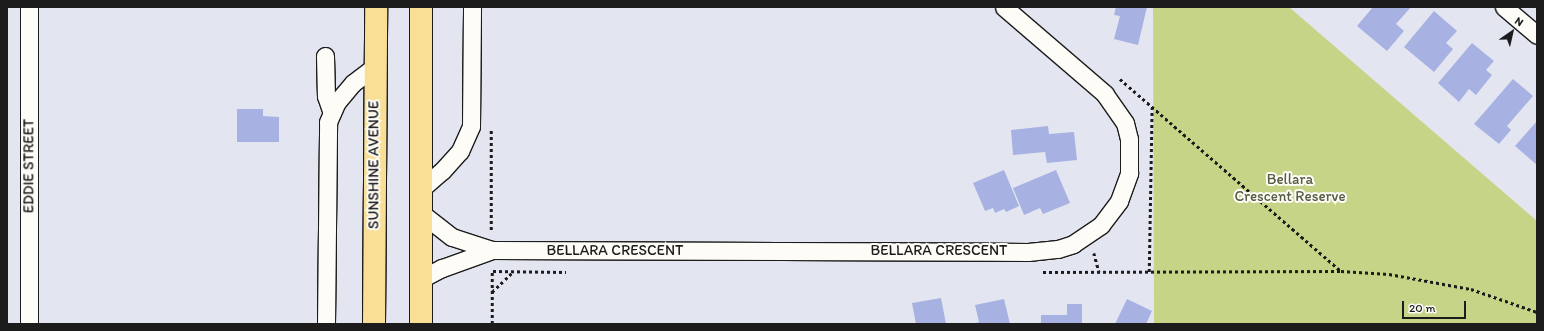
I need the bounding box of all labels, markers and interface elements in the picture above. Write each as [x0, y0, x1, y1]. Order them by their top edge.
north arrow [1492, 12, 1532, 52]
text: N [1512, 14, 1526, 29]
street label: SUNSHINE AVENUE [365, 101, 383, 229]
street label: EDDIE STREET [20, 119, 38, 213]
park label: Bellara Crescent Reserve [1235, 170, 1345, 205]
street label: BELLARA CRESCENT [547, 242, 683, 260]
street label: BELLARA CRESCENT [871, 242, 1007, 260]
scale bar [1404, 293, 1468, 319]
text: 20 m [1409, 301, 1436, 315]

